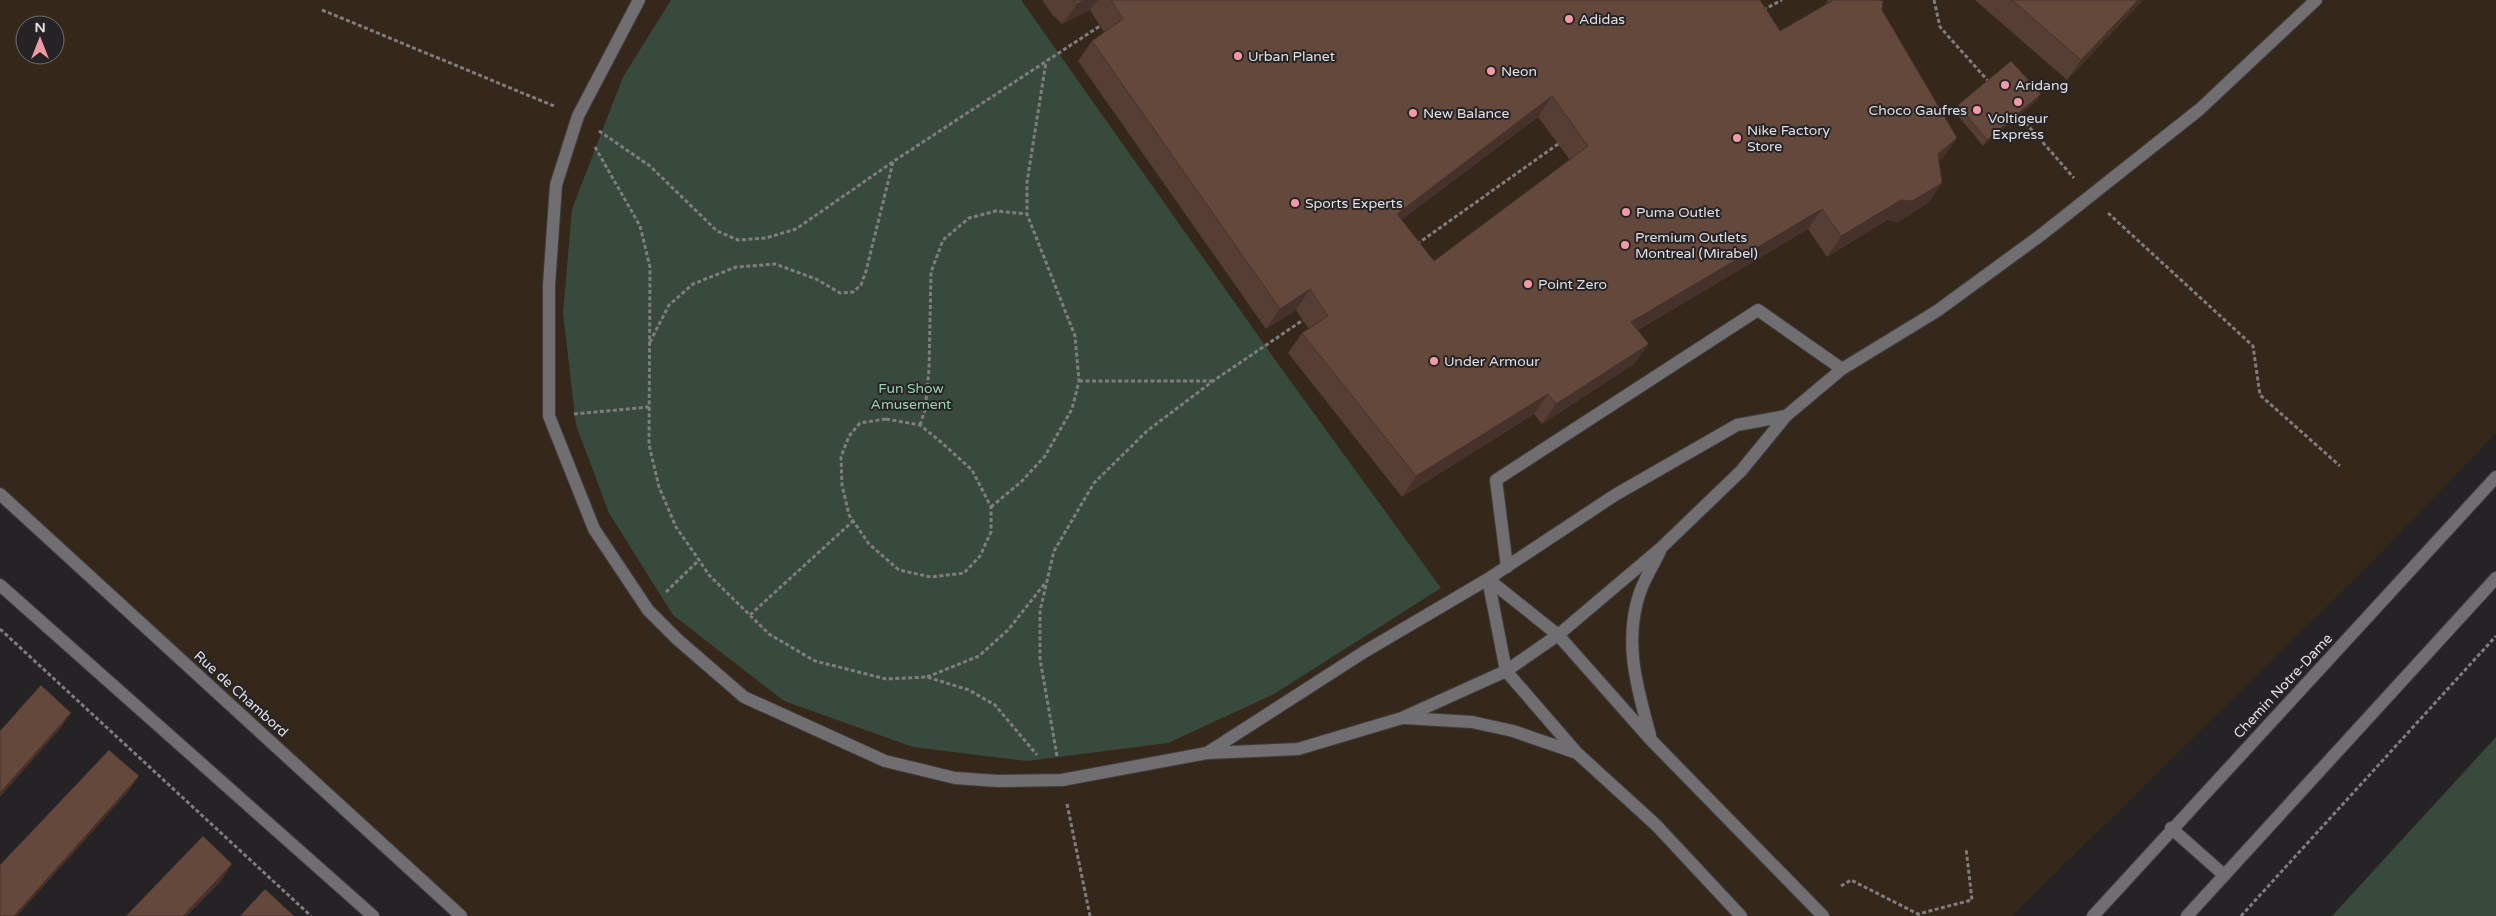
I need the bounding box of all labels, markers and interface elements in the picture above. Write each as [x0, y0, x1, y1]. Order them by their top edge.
place label: Adidas [1579, 11, 1625, 28]
marker: Adidas [1563, 13, 1575, 25]
north arrow [15, 15, 65, 65]
text: N [34, 19, 46, 36]
place label: Urban Planet [1248, 48, 1336, 65]
marker: Urban Planet [1232, 50, 1244, 62]
place label: Neon [1501, 63, 1537, 80]
marker: Neon [1485, 65, 1497, 77]
place label: Aridang [2015, 77, 2068, 94]
marker: Aridang [1999, 79, 2011, 91]
marker: Voltigeur Express [2012, 96, 2024, 108]
place label: Choco Gaufres [1869, 102, 1967, 119]
marker: Choco Gaufres [1971, 104, 1983, 116]
place label: New Balance [1423, 105, 1509, 122]
marker: New Balance [1407, 107, 1419, 119]
place label: Voltigeur Express [1988, 110, 2049, 143]
place label: Nike Factory Store [1747, 122, 1831, 155]
marker: Nike Factory Store [1731, 132, 1743, 144]
place label: Sports Experts [1305, 195, 1403, 212]
marker: Sports Experts [1289, 197, 1301, 209]
place label: Puma Outlet [1636, 204, 1721, 221]
marker: Puma Outlet [1620, 206, 1632, 218]
place label: Premium Outlets Montreal (Mirabel) [1635, 229, 1758, 262]
marker: Premium Outlets Montreal (Mirabel) [1619, 239, 1631, 251]
place label: Point Zero [1538, 276, 1607, 293]
marker: Point Zero [1522, 278, 1534, 290]
place label: Under Armour [1444, 353, 1540, 370]
marker: Under Armour [1428, 355, 1440, 367]
park label: Fun Show Amusement [871, 380, 952, 413]
street label: Chemin Notre-Dame [2230, 630, 2336, 742]
street label: Rue de Chambord [190, 647, 292, 741]

